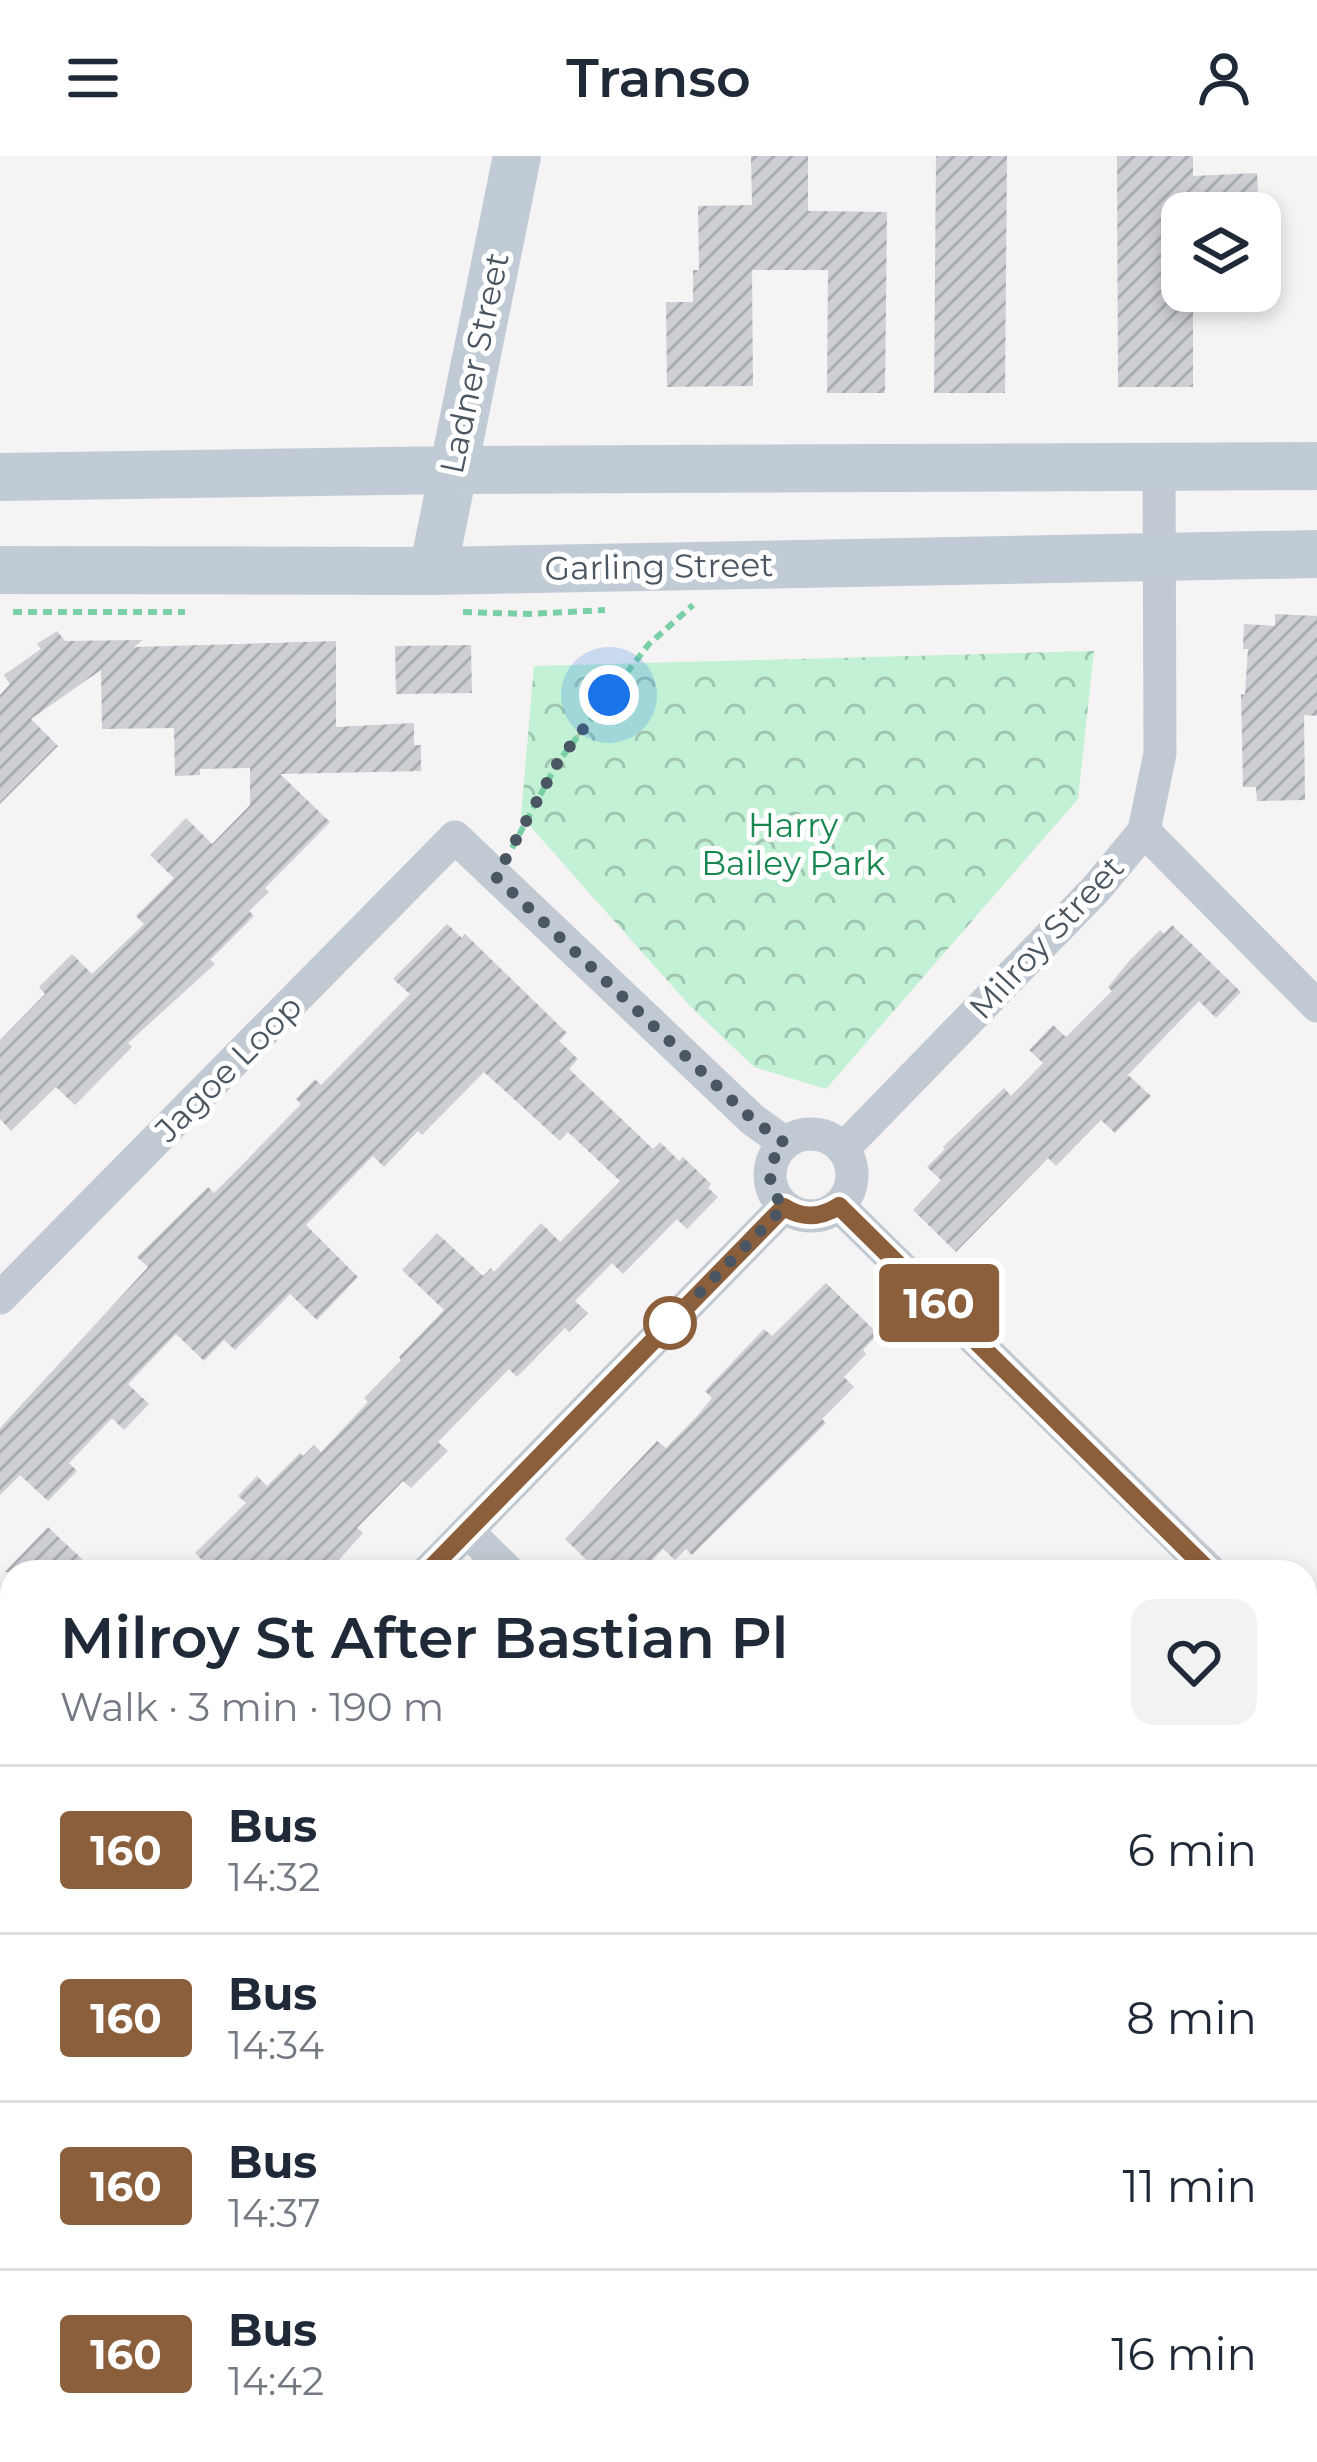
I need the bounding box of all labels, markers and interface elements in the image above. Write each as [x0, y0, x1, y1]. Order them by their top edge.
icon: menu [60, 45, 126, 111]
text: Transo [566, 45, 751, 111]
icon: person [1191, 45, 1257, 111]
map controls [1161, 192, 1281, 312]
button: layers [1161, 192, 1281, 312]
street label: Ladner Street [431, 249, 517, 477]
street label: Garling Street [544, 544, 774, 588]
your location [579, 665, 639, 725]
park label: Harry Bailey Park [701, 805, 885, 883]
street label: Milroy Street [960, 847, 1132, 1027]
street label: Jagoe Loop [146, 986, 310, 1150]
line badge: 160 [870, 1264, 1008, 1342]
text: 160 [903, 1277, 975, 1329]
unlabelled marker [645, 1298, 695, 1348]
button: heart [1131, 1599, 1257, 1725]
text: Milroy St After Bastian Pl [60, 1603, 788, 1672]
text: Walk · 3 min · 190 m [60, 1683, 444, 1731]
text: Bus [228, 1798, 317, 1853]
text: 6 min [1128, 1822, 1257, 1877]
text: 160 [90, 1824, 162, 1876]
text: 14:32 [228, 1853, 320, 1901]
text: Bus [228, 1966, 317, 2021]
text: 8 min [1126, 1990, 1257, 2045]
text: 160 [90, 1992, 162, 2044]
text: 14:34 [228, 2021, 324, 2069]
text: Bus [228, 2134, 317, 2189]
text: 11 min [1122, 2158, 1257, 2213]
text: 160 [90, 2160, 162, 2212]
text: 14:37 [228, 2189, 321, 2237]
text: Bus [228, 2302, 317, 2357]
text: 16 min [1111, 2326, 1257, 2381]
text: 160 [90, 2328, 162, 2380]
text: 14:42 [228, 2357, 324, 2405]

